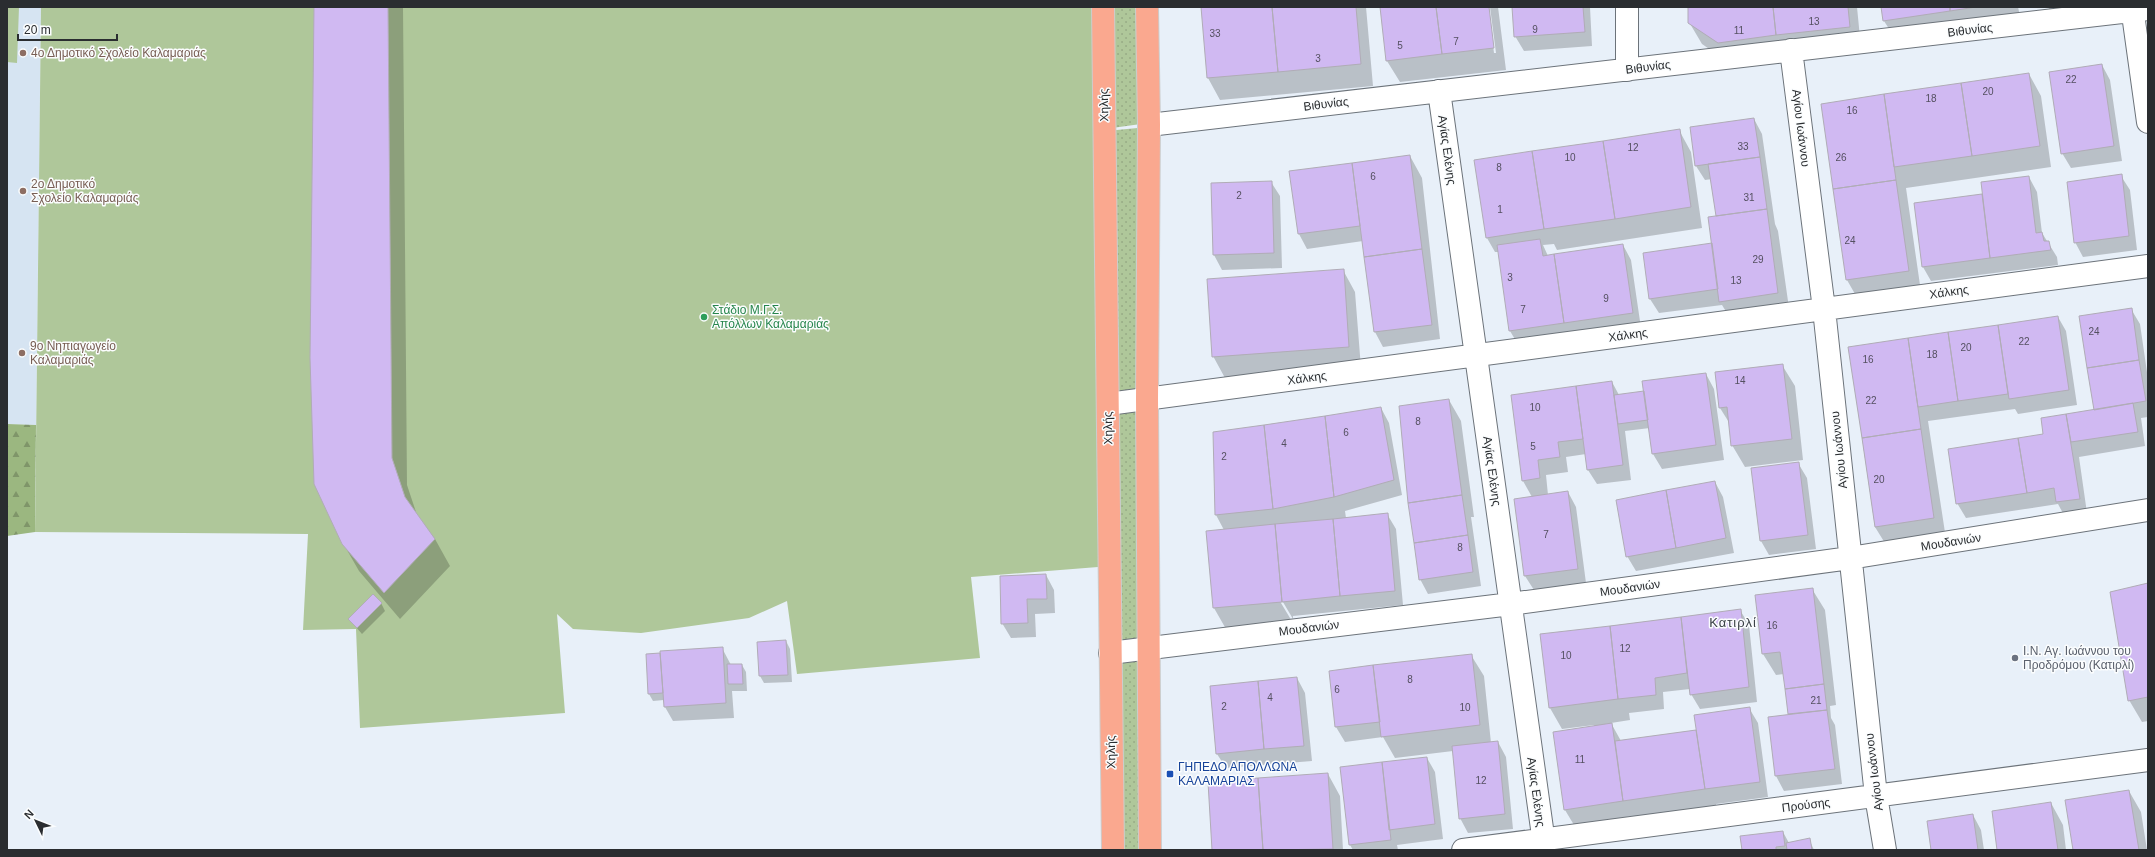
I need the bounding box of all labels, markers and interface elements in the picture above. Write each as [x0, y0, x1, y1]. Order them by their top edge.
scale bar [18, 16, 117, 42]
house number: 13 [1808, 16, 1820, 27]
street label: Βιθυνίας [1947, 20, 1994, 40]
text: 20 m [24, 23, 51, 37]
house number: 9 [1532, 24, 1538, 35]
house number: 11 [1734, 25, 1745, 36]
house number: 33 [1209, 28, 1221, 39]
house number: 7 [1453, 36, 1459, 47]
house number: 5 [1397, 40, 1403, 51]
place label: 4ο Δημοτικό Σχολείο Καλαμαριάς [31, 46, 206, 60]
marker: 4ο Δημοτικό Σχολείο Καλαμαριάς [18, 48, 28, 58]
house number: 3 [1315, 53, 1321, 64]
street label: Βιθυνίας [1625, 57, 1672, 77]
house number: 22 [2065, 74, 2077, 85]
house number: 20 [1982, 86, 1994, 97]
street label: Χηλής [1097, 88, 1111, 122]
street label: Αγίου Ιωάννου [1789, 88, 1813, 168]
house number: 18 [1925, 93, 1937, 104]
street label: Βιθυνίας [1303, 94, 1350, 114]
house number: 16 [1846, 105, 1858, 116]
street label: Αγίας Ελένης [1435, 114, 1459, 186]
house number: 33 [1737, 141, 1749, 152]
house number: 12 [1627, 142, 1639, 153]
house number: 10 [1564, 152, 1576, 163]
house number: 26 [1835, 152, 1847, 163]
house number: 8 [1496, 162, 1502, 173]
house number: 6 [1370, 171, 1376, 182]
place label: 2ο Δημοτικό Σχολείο Καλαμαριάς [31, 177, 139, 205]
marker: 2ο Δημοτικό Σχολείο Καλαμαριάς [18, 186, 28, 196]
house number: 2 [1236, 190, 1242, 201]
house number: 31 [1743, 192, 1755, 203]
house number: 1 [1497, 204, 1503, 215]
house number: 24 [1844, 235, 1856, 246]
house number: 29 [1752, 254, 1764, 265]
house number: 3 [1507, 272, 1513, 283]
house number: 13 [1730, 275, 1742, 286]
street label: Χάλκης [1929, 282, 1970, 302]
house number: 9 [1603, 293, 1609, 304]
place label: Στάδιο Μ.Γ.Σ. Απόλλων Καλαμαριάς [712, 303, 829, 331]
house number: 7 [1520, 304, 1526, 315]
marker: Στάδιο Μ.Γ.Σ. Απόλλων Καλαμαριάς [699, 312, 709, 322]
street label: Χάλκης [1608, 325, 1649, 345]
house number: 24 [2088, 326, 2100, 337]
house number: 22 [2018, 336, 2030, 347]
place label: 9ο Νηπιαγωγείο Καλαμαριάς [30, 339, 116, 367]
house number: 20 [1960, 342, 1972, 353]
marker: 9ο Νηπιαγωγείο Καλαμαριάς [17, 348, 27, 358]
house number: 18 [1926, 349, 1938, 360]
house number: 16 [1862, 354, 1874, 365]
street label: Χάλκης [1287, 368, 1328, 388]
house number: 14 [1734, 375, 1746, 386]
house number: 22 [1865, 395, 1877, 406]
house number: 10 [1529, 402, 1541, 413]
street label: Χηλής [1101, 411, 1115, 445]
street label: Αγίου Ιωάννου [1828, 411, 1850, 489]
house number: 8 [1415, 416, 1421, 427]
house number: 6 [1343, 427, 1349, 438]
street label: Αγίας Ελένης [1480, 435, 1504, 507]
house number: 4 [1281, 438, 1287, 449]
house number: 5 [1530, 441, 1536, 452]
house number: 2 [1221, 451, 1227, 462]
house number: 20 [1873, 474, 1885, 485]
house number: 7 [1543, 529, 1549, 540]
street label: Μουδανιών [1920, 530, 1982, 554]
house number: 8 [1457, 542, 1463, 553]
street label: Μουδανιών [1599, 577, 1661, 599]
district label: Κατιρλί [1709, 615, 1757, 630]
street label: Μουδανιών [1278, 617, 1340, 639]
house number: 16 [1766, 620, 1778, 631]
house number: 12 [1619, 643, 1631, 654]
place label: Ι.Ν. Αγ. Ιωάννου του Προδρόμου (Κατιρλί) [2023, 644, 2134, 672]
house number: 10 [1560, 650, 1572, 661]
marker: Ι.Ν. Αγ. Ιωάννου του Προδρόμου (Κατιρλί) [2010, 653, 2020, 663]
house number: 8 [1407, 674, 1413, 685]
house number: 6 [1334, 684, 1340, 695]
house number: 4 [1267, 692, 1273, 703]
house number: 21 [1810, 695, 1822, 706]
house number: 2 [1221, 701, 1227, 712]
house number: 10 [1459, 702, 1471, 713]
street label: Αγίου Ιωάννου [1862, 732, 1886, 812]
street label: Χηλής [1104, 735, 1118, 769]
house number: 11 [1575, 754, 1586, 765]
street label: Αγίας Ελένης [1524, 756, 1548, 828]
place label: ΓΗΠΕΔΟ ΑΠΟΛΛΩΝΑ ΚΑΛΑΜΑΡΙΑΣ [1178, 760, 1297, 788]
marker: ΓΗΠΕΔΟ ΑΠΟΛΛΩΝΑ ΚΑΛΑΜΑΡΙΑΣ [1165, 769, 1175, 779]
house number: 12 [1475, 775, 1487, 786]
street label: Προύσης [1781, 795, 1831, 815]
north arrow [16, 801, 56, 841]
text: N [22, 807, 36, 821]

